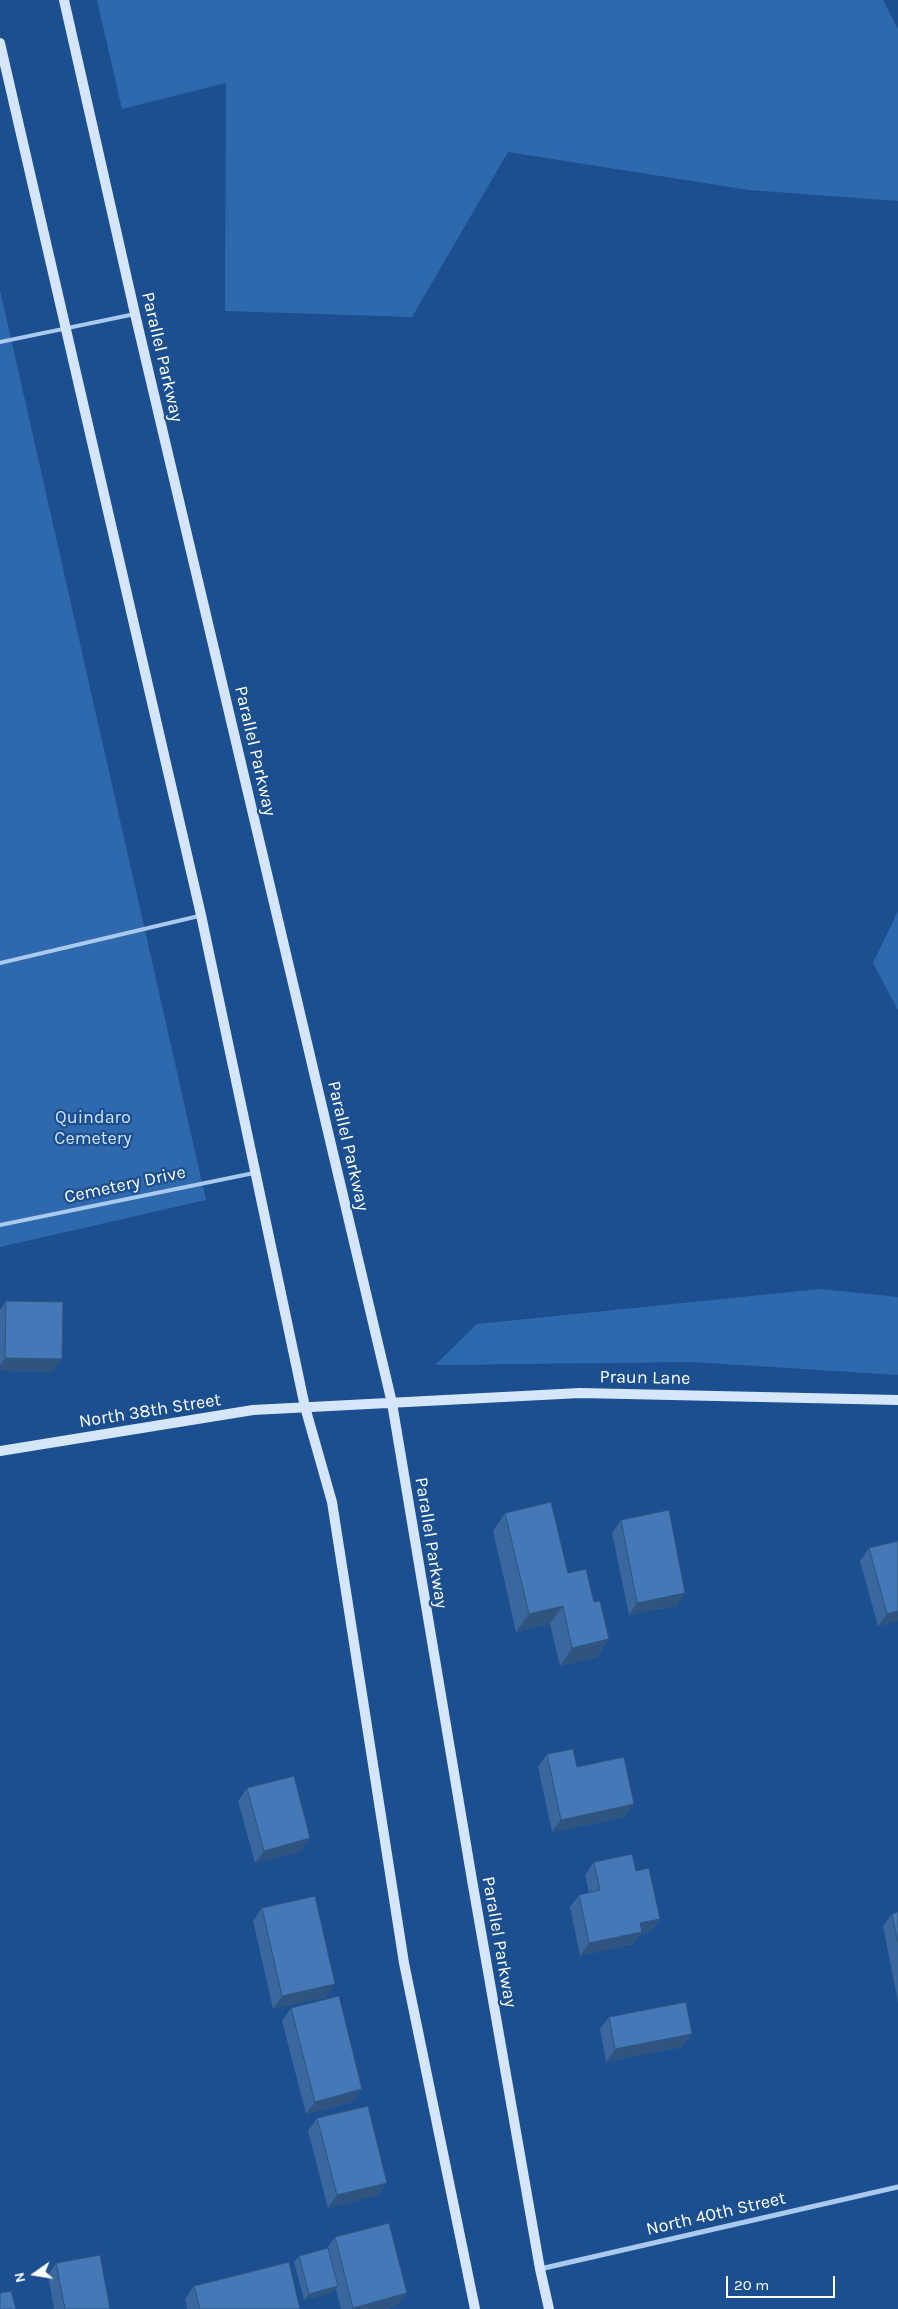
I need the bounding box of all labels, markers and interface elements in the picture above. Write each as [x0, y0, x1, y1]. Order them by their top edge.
street label: Parallel Parkway [137, 290, 187, 424]
street label: Parallel Parkway [230, 684, 280, 818]
street label: Parallel Parkway [323, 1079, 373, 1213]
park label: Quindaro Cemetery [54, 1107, 132, 1150]
street label: Cemetery Drive [62, 1162, 188, 1208]
street label: Praun Lane [599, 1366, 691, 1390]
street label: North 38th Street [77, 1389, 223, 1433]
street label: Parallel Parkway [410, 1476, 452, 1610]
street label: Parallel Parkway [477, 1875, 521, 2009]
street label: North 40th Street [644, 2187, 788, 2241]
north arrow [10, 2249, 60, 2299]
scale bar [728, 2266, 837, 2298]
text: N [10, 2271, 29, 2284]
text: 20 m [734, 2276, 769, 2294]

